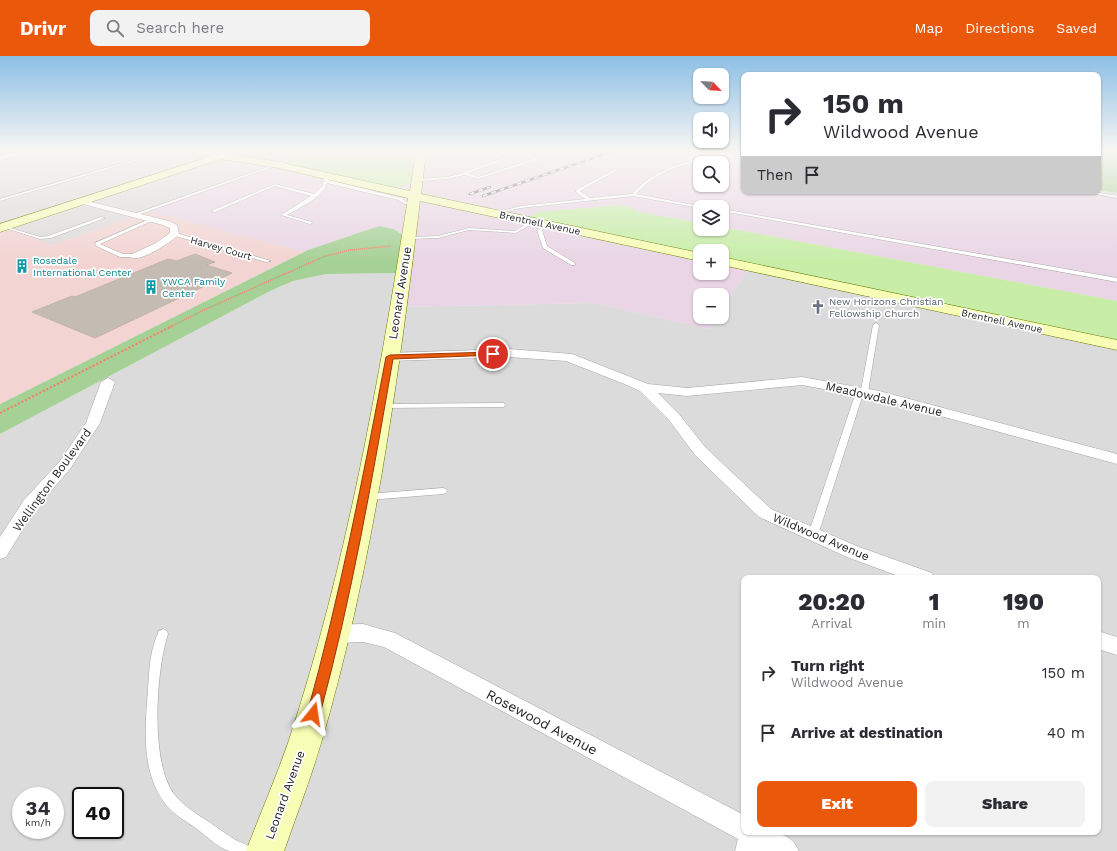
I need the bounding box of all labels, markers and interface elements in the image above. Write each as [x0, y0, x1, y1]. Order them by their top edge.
search box [90, 10, 370, 46]
text: Drivr [20, 17, 66, 40]
icon: search [104, 17, 126, 39]
text: Search here [136, 19, 224, 37]
text: Map [915, 20, 943, 36]
text: Directions [965, 20, 1034, 36]
text: Saved [1056, 20, 1097, 36]
north arrow [693, 68, 729, 104]
map controls [693, 68, 729, 324]
text: 150 m [823, 87, 904, 120]
icon: right [757, 88, 809, 140]
button: sound [693, 112, 729, 148]
text: Wildwood Avenue [823, 121, 979, 142]
button: search [693, 156, 729, 192]
icon: arrive [801, 164, 823, 186]
text: Then [757, 166, 793, 184]
button: layers [693, 200, 729, 236]
street label: Brentnell Avenue [498, 209, 582, 237]
street label: Harvey Court [189, 234, 254, 262]
button: + [693, 244, 729, 280]
street label: Leonard Avenue [386, 246, 414, 340]
place label: Rosedale International Center [33, 255, 131, 278]
building icon: Rosedale International Center [14, 258, 30, 274]
place label: YWCA Family Center [162, 276, 226, 299]
building icon: YWCA Family Center [143, 279, 159, 295]
button: − [693, 288, 729, 324]
place label: New Horizons Christian Fellowship Church [829, 296, 943, 319]
church icon: New Horizons Christian Fellowship Church [810, 299, 826, 315]
street label: Brentnell Avenue [960, 307, 1044, 335]
pin [476, 337, 510, 371]
icon: arrive [482, 343, 504, 365]
street label: Meadowdale Avenue [824, 379, 944, 419]
street label: Wellington Boulevard [10, 426, 94, 534]
street label: Wildwood Avenue [771, 510, 872, 564]
text: 20:20 [798, 588, 865, 616]
text: 1 [929, 588, 940, 616]
text: 190 [1003, 588, 1044, 616]
text: Arrival [811, 616, 852, 631]
text: min [922, 616, 946, 631]
text: m [1017, 616, 1030, 631]
text: Turn right [791, 657, 864, 675]
icon: right [757, 662, 779, 684]
text: 150 m [1042, 664, 1085, 682]
text: Wildwood Avenue [791, 675, 903, 690]
street label: Rosewood Avenue [484, 686, 600, 758]
position arrow [292, 693, 334, 735]
icon: arrive [757, 722, 779, 744]
text: Arrive at destination [791, 724, 943, 742]
text: 40 m [1047, 724, 1085, 742]
street label: Leonard Avenue [262, 749, 308, 841]
button: Exit [757, 781, 917, 827]
button: Share [925, 781, 1085, 827]
speed limit sign: 40 [72, 787, 124, 839]
text: 34 [26, 796, 50, 820]
text: km/h [25, 817, 51, 828]

